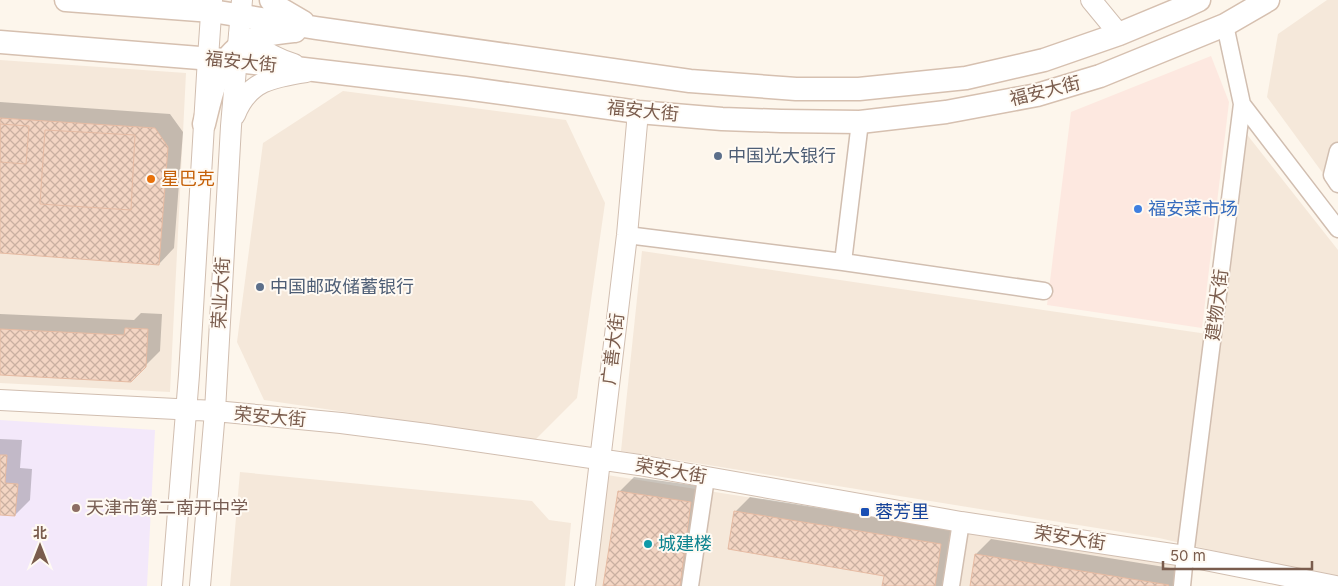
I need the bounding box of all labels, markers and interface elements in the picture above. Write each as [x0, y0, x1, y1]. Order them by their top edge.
street label: 福安大街 [204, 47, 278, 76]
street label: 福安大街 [1007, 72, 1082, 109]
street label: 福安大街 [606, 96, 680, 125]
place label: 中国光大银行 [728, 145, 836, 166]
marker: 中国光大银行 [712, 150, 724, 162]
place label: 星巴克 [161, 168, 215, 189]
marker: 星巴克 [145, 173, 157, 185]
place label: 福安菜市场 [1148, 198, 1238, 219]
marker: 福安菜市场 [1132, 203, 1144, 215]
street label: 荣业大街 [208, 256, 233, 329]
street label: 建物大街 [1202, 268, 1231, 342]
place label: 中国邮政储蓄银行 [270, 276, 414, 297]
marker: 中国邮政储蓄银行 [254, 281, 266, 293]
street label: 广善大街 [598, 312, 627, 386]
street label: 荣安大街 [233, 403, 307, 430]
street label: 荣安大街 [634, 454, 708, 487]
place label: 天津市第二南开中学 [86, 497, 248, 518]
place label: 蓉芳里 [875, 501, 929, 522]
marker: 天津市第二南开中学 [70, 502, 82, 514]
marker: 蓉芳里 [859, 506, 871, 518]
north arrow [15, 521, 65, 571]
street label: 荣安大街 [1033, 522, 1107, 554]
text: 北 [33, 524, 47, 541]
place label: 城建楼 [658, 533, 712, 554]
marker: 城建楼 [642, 538, 654, 550]
scale bar [1163, 538, 1312, 570]
text: 50 m [1170, 546, 1206, 565]

